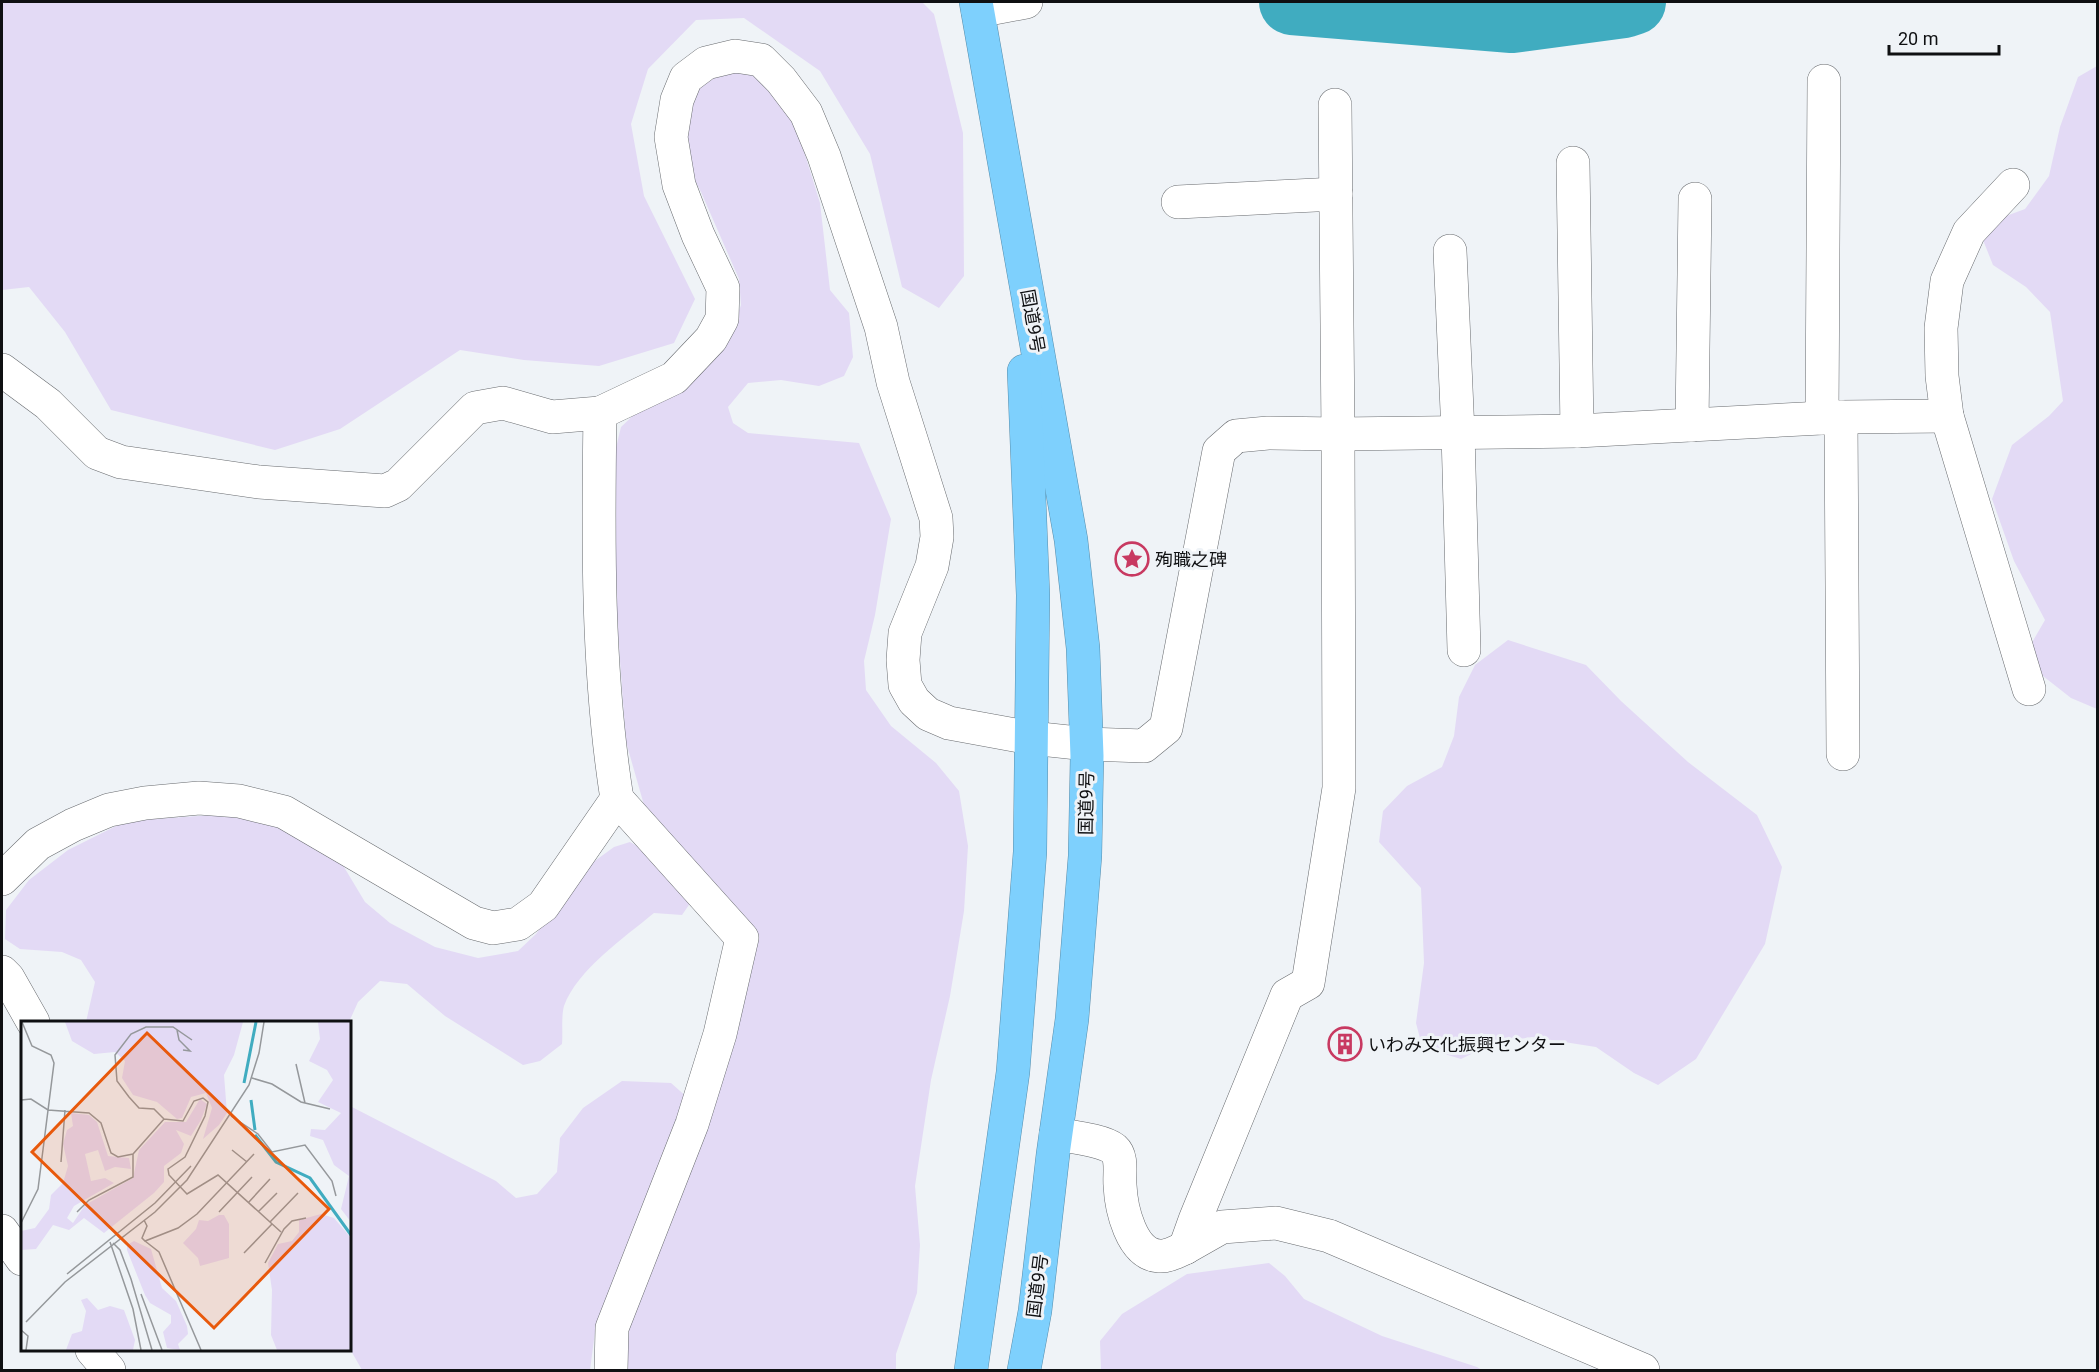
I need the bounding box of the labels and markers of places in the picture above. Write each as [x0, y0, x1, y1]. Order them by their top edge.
place icon: 殉職之碑 [1114, 541, 1150, 577]
place label: 殉職之碑 [1155, 549, 1227, 570]
building icon: いわみ文化振興センター [1327, 1026, 1363, 1062]
place label: いわみ文化振興センター [1368, 1034, 1566, 1055]

